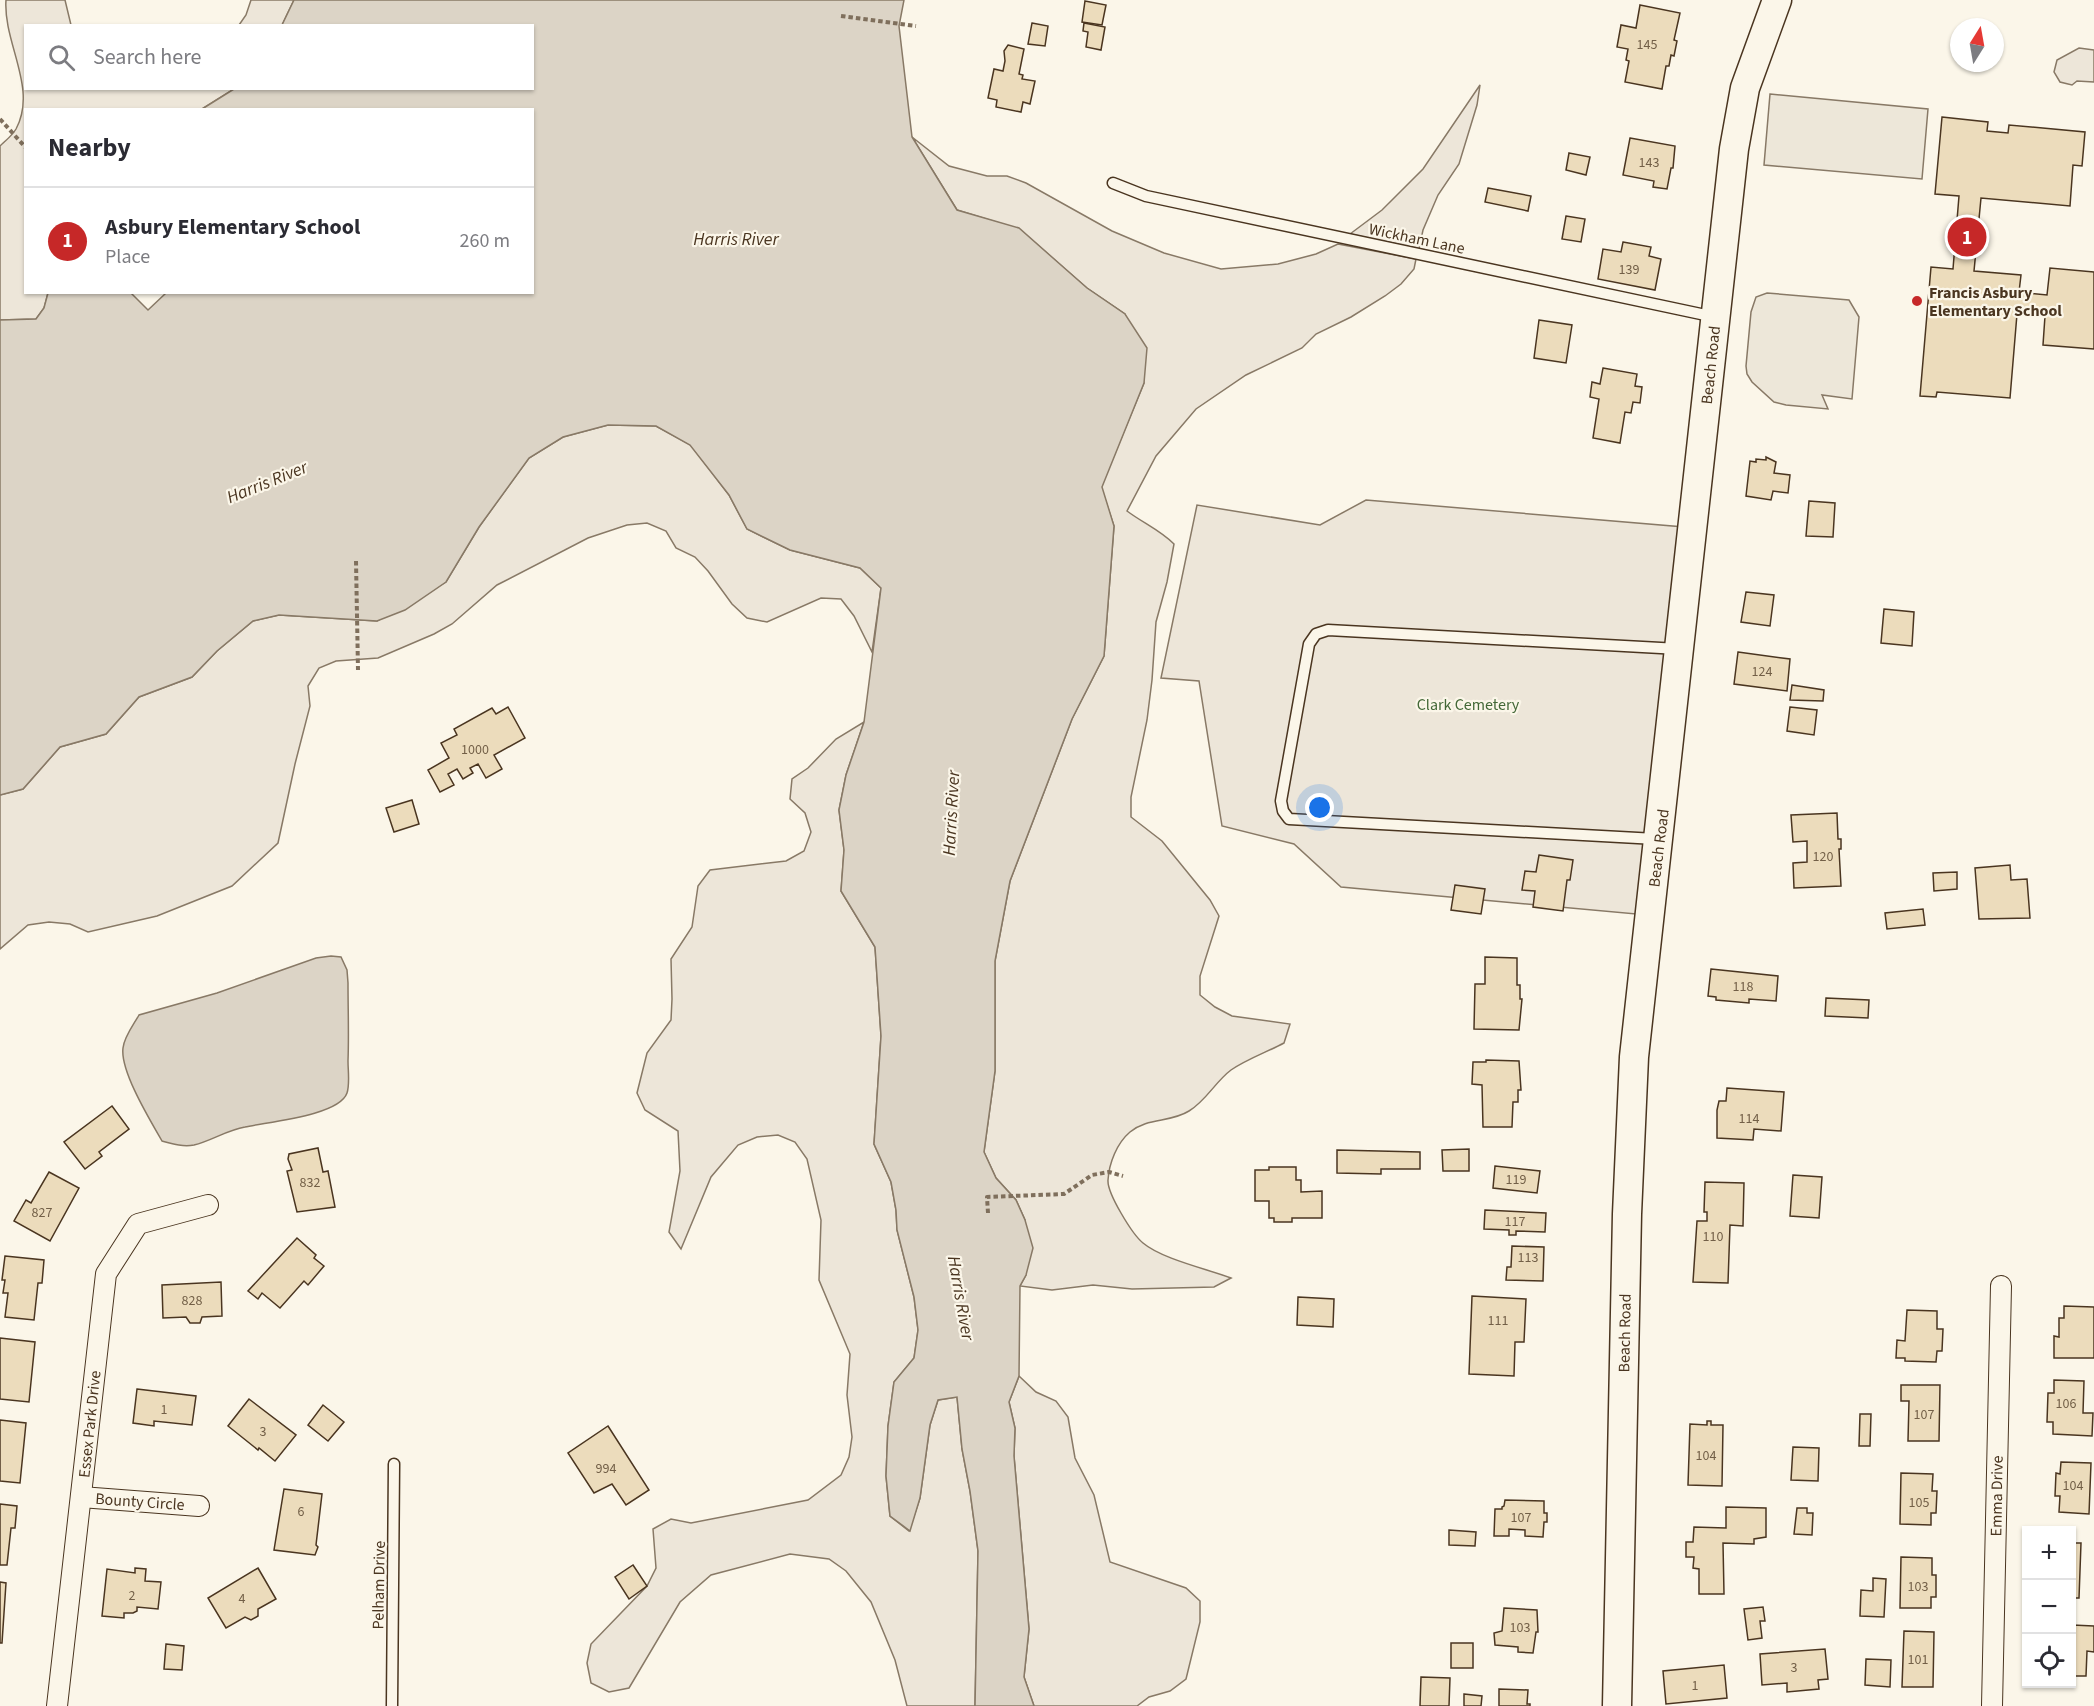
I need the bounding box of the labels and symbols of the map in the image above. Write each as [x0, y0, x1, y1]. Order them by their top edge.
north arrow [1950, 18, 2004, 72]
house number: 145 [1637, 35, 1657, 55]
house number: 143 [1639, 153, 1659, 173]
pin: 1 [1948, 214, 1986, 260]
street label: Wickham Lane [1367, 218, 1467, 260]
water label: Harris River [693, 227, 780, 252]
house number: 139 [1619, 260, 1639, 280]
place label: Francis Asbury Elementary School [1929, 282, 2062, 322]
marker: Francis Asbury Elementary School [1910, 294, 1924, 308]
street label: Beach Road [1696, 325, 1726, 405]
water label: Harris River [223, 455, 312, 510]
house number: 124 [1752, 662, 1772, 682]
park label: Clark Cemetery [1417, 694, 1520, 716]
house number: 1000 [461, 740, 489, 760]
water label: Harris River [937, 769, 966, 856]
your location [1305, 793, 1334, 822]
street label: Beach Road [1643, 808, 1675, 889]
house number: 120 [1813, 847, 1833, 867]
house number: 118 [1733, 977, 1753, 997]
house number: 114 [1739, 1109, 1759, 1129]
house number: 119 [1506, 1170, 1526, 1190]
house number: 832 [300, 1173, 320, 1193]
house number: 827 [32, 1203, 52, 1223]
house number: 117 [1505, 1212, 1525, 1232]
house number: 110 [1703, 1227, 1723, 1247]
house number: 113 [1518, 1248, 1538, 1268]
water label: Harris River [941, 1254, 980, 1343]
house number: 828 [182, 1291, 202, 1311]
street label: Beach Road [1613, 1293, 1637, 1373]
house number: 111 [1488, 1311, 1508, 1331]
street label: Essex Park Drive [73, 1369, 107, 1479]
house number: 106 [2056, 1394, 2076, 1414]
house number: 1 [161, 1400, 168, 1420]
house number: 107 [1914, 1405, 1934, 1425]
house number: 3 [260, 1422, 267, 1442]
house number: 104 [1696, 1446, 1716, 1466]
street label: Emma Drive [1985, 1455, 2009, 1537]
house number: 994 [596, 1459, 616, 1479]
house number: 104 [2063, 1476, 2083, 1496]
street label: Bounty Circle [95, 1488, 185, 1516]
house number: 105 [1909, 1493, 1929, 1513]
house number: 6 [298, 1502, 305, 1522]
house number: 107 [1511, 1508, 1531, 1528]
street label: Pelham Drive [367, 1540, 391, 1630]
house number: 103 [1908, 1577, 1928, 1597]
house number: 2 [129, 1586, 136, 1606]
house number: 4 [239, 1589, 246, 1609]
house number: 103 [1510, 1618, 1530, 1638]
house number: 101 [1908, 1650, 1928, 1670]
house number: 3 [1791, 1658, 1798, 1678]
house number: 1 [1692, 1676, 1699, 1696]

